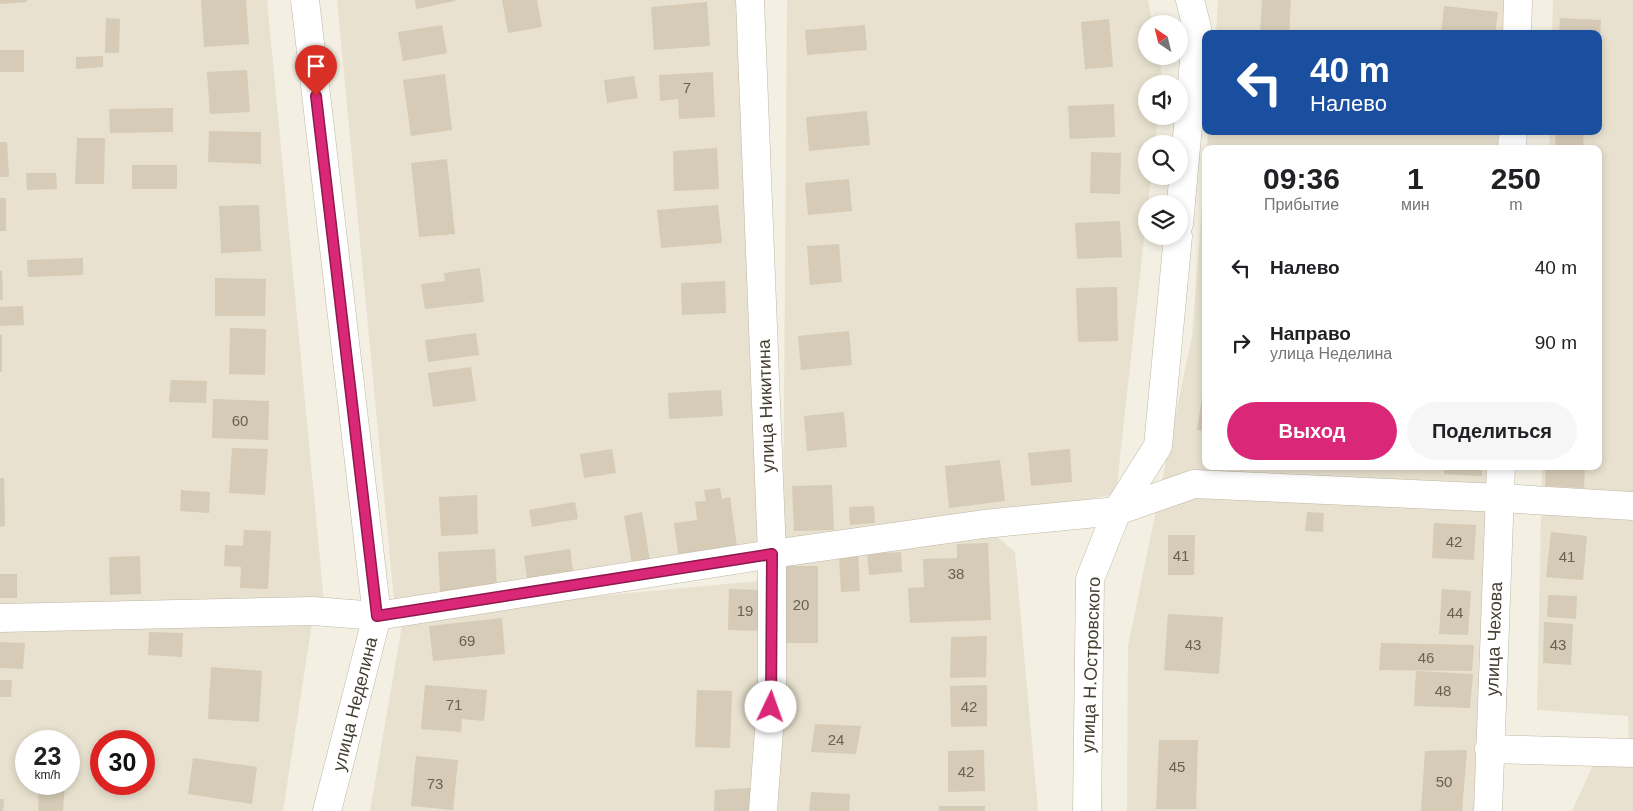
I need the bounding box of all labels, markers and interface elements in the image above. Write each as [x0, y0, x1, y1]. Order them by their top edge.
north arrow [1138, 15, 1188, 65]
map controls [1138, 15, 1188, 245]
pin [295, 45, 337, 96]
icon: left [1227, 50, 1292, 115]
text: 40 m [1310, 50, 1390, 89]
icon: arrive [302, 52, 330, 80]
button: sound [1138, 75, 1188, 125]
house number: 7 [683, 79, 691, 96]
text: Налево [1310, 91, 1387, 116]
button: search [1138, 135, 1188, 185]
text: 09:36 [1263, 162, 1340, 195]
text: 1 [1407, 162, 1424, 195]
text: 250 [1491, 162, 1541, 195]
button: layers [1138, 195, 1188, 245]
text: Прибытие [1264, 196, 1339, 213]
text: мин [1401, 196, 1430, 213]
text: m [1509, 196, 1522, 213]
icon: left [1227, 254, 1255, 282]
text: Налево [1270, 257, 1340, 278]
text: 40 m [1535, 257, 1577, 278]
text: Направо [1270, 323, 1351, 344]
icon: right [1227, 329, 1255, 357]
text: 90 m [1535, 332, 1577, 353]
street label: улица Никитина [754, 338, 778, 473]
text: улица Неделина [1270, 345, 1392, 362]
button: Выход [1227, 402, 1397, 460]
button: Поделиться [1407, 402, 1577, 460]
house number: 60 [232, 412, 248, 429]
house number: 42 [1446, 533, 1462, 550]
house number: 41 [1173, 547, 1189, 564]
house number: 41 [1559, 548, 1575, 565]
house number: 38 [948, 565, 964, 582]
street label: улица Н.Островского [1078, 577, 1104, 753]
street label: улица Чехова [1482, 581, 1506, 696]
house number: 20 [793, 596, 809, 613]
house number: 19 [737, 602, 753, 619]
house number: 44 [1447, 604, 1463, 621]
house number: 69 [459, 632, 475, 649]
street label: улица Неделина [329, 634, 382, 773]
house number: 43 [1185, 636, 1201, 653]
house number: 43 [1550, 636, 1566, 653]
house number: 46 [1418, 649, 1434, 666]
position arrow [744, 680, 796, 732]
house number: 48 [1435, 682, 1451, 699]
house number: 71 [446, 696, 462, 713]
house number: 42 [961, 698, 977, 715]
speed limit sign: 30 [90, 730, 155, 795]
house number: 24 [828, 731, 844, 748]
text: 23 [34, 742, 61, 770]
house number: 45 [1169, 758, 1185, 775]
house number: 42 [958, 763, 974, 780]
text: km/h [34, 768, 61, 782]
house number: 50 [1436, 773, 1452, 790]
house number: 73 [427, 775, 443, 792]

